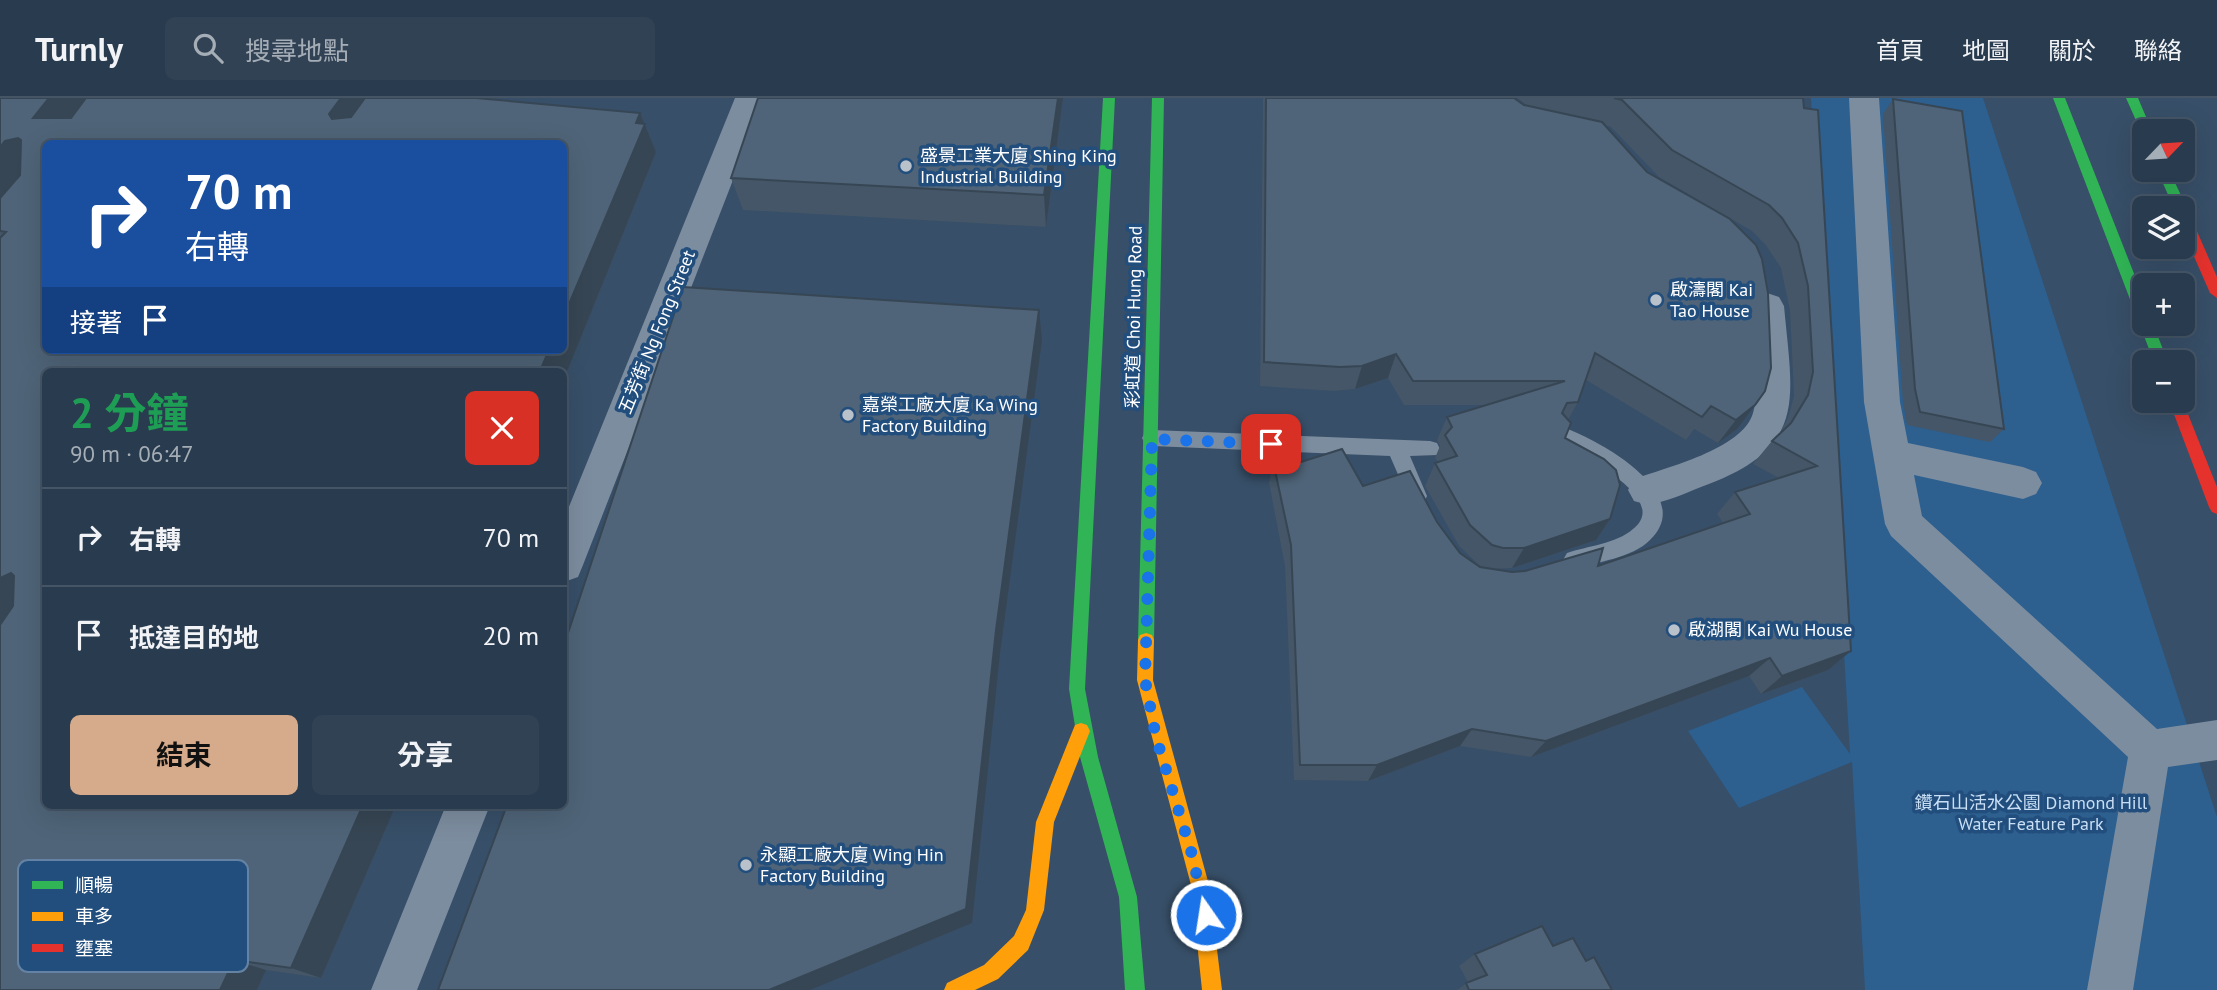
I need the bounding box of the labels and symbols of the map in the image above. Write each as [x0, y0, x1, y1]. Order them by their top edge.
north arrow [2132, 119, 2194, 182]
place label: 盛景工業大廈 Shing King Industrial Building [920, 144, 1117, 188]
marker: 盛景工業大廈 Shing King Industrial Building [898, 158, 914, 174]
street label: 彩虹道 Choi Hung Road [1120, 226, 1147, 408]
street label: 五芳街 Ng Fong Street [613, 247, 700, 417]
place label: 啟濤閣 Kai Tao House [1670, 278, 1753, 322]
marker: 啟濤閣 Kai Tao House [1648, 292, 1664, 308]
place label: 嘉榮工廠大廈 Ka Wing Factory Building [862, 393, 1038, 437]
marker: 嘉榮工廠大廈 Ka Wing Factory Building [840, 407, 856, 423]
pin [1241, 414, 1301, 474]
place label: 啟湖閣 Kai Wu House [1688, 618, 1852, 641]
marker: 啟湖閣 Kai Wu House [1666, 622, 1682, 638]
park label: 鑽石山活水公園 Diamond Hill Water Feature Park [1915, 791, 2148, 835]
place label: 永顯工廠大廈 Wing Hin Factory Building [760, 843, 944, 887]
marker: 永顯工廠大廈 Wing Hin Factory Building [738, 857, 754, 873]
legend [18, 860, 248, 972]
text: 順暢 [75, 873, 113, 897]
position arrow [1169, 878, 1243, 952]
text: 車多 [75, 904, 113, 928]
text: 壅塞 [75, 936, 113, 960]

